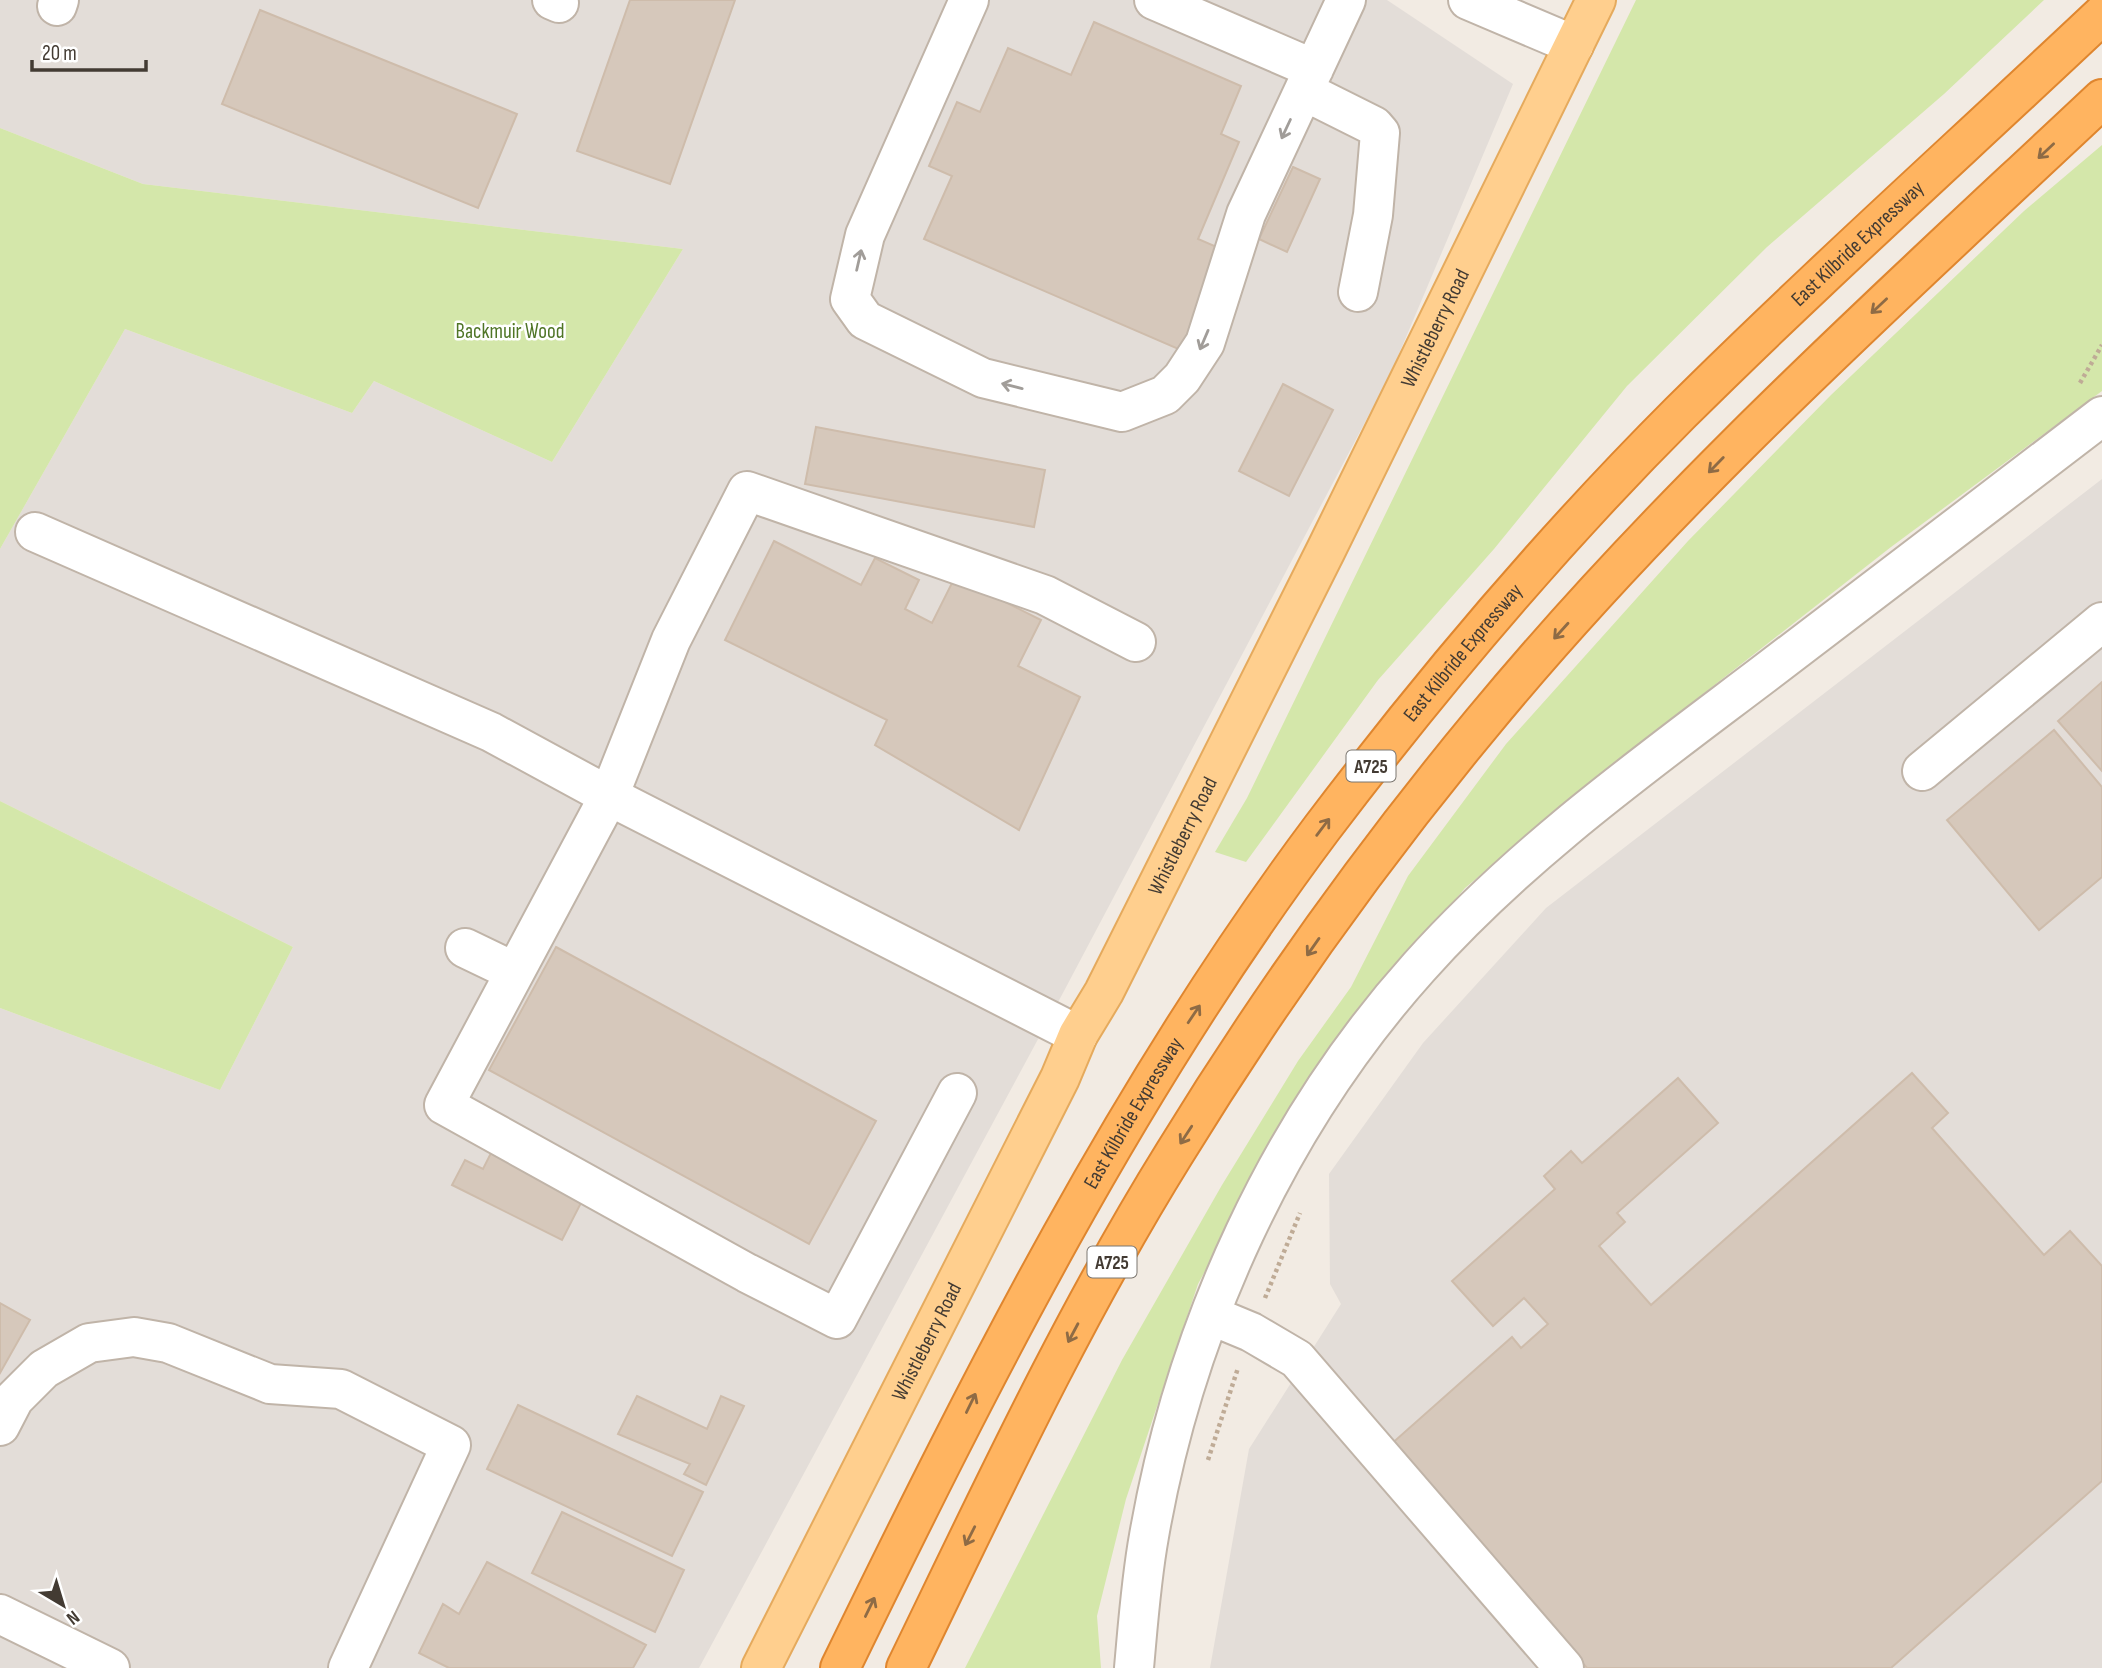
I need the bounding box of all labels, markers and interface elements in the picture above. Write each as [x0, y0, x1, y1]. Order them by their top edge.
scale bar [32, 28, 145, 72]
text: 20 m [42, 41, 77, 66]
one-way arrow [1279, 117, 1292, 139]
one-way arrow [2038, 143, 2055, 160]
street label: East Kilbride Expressway [1786, 176, 1929, 311]
one-way arrow [853, 249, 866, 272]
street label: Whistleberry Road [1396, 265, 1475, 392]
one-way arrow [1871, 298, 1888, 315]
park label: Backmuir Wood [456, 319, 564, 344]
one-way arrow [1197, 329, 1210, 350]
one-way arrow [1001, 378, 1024, 392]
one-way arrow [1708, 456, 1725, 473]
street label: East Kilbride Expressway [1398, 579, 1528, 727]
one-way arrow [1552, 622, 1569, 639]
road number: A725 [1346, 750, 1396, 782]
street label: Whistleberry Road [1143, 773, 1223, 899]
one-way arrow [1315, 818, 1330, 837]
one-way arrow [1306, 937, 1320, 956]
one-way arrow [1187, 1005, 1201, 1025]
street label: East Kilbride Expressway [1079, 1033, 1188, 1193]
one-way arrow [1178, 1125, 1192, 1145]
road number: A725 [1088, 1246, 1136, 1278]
street label: Whistleberry Road [887, 1279, 967, 1405]
one-way arrow [1065, 1322, 1079, 1343]
one-way arrow [964, 1393, 978, 1414]
one-way arrow [963, 1525, 977, 1546]
north arrow [28, 1570, 98, 1640]
one-way arrow [864, 1597, 877, 1618]
text: N [61, 1605, 84, 1629]

